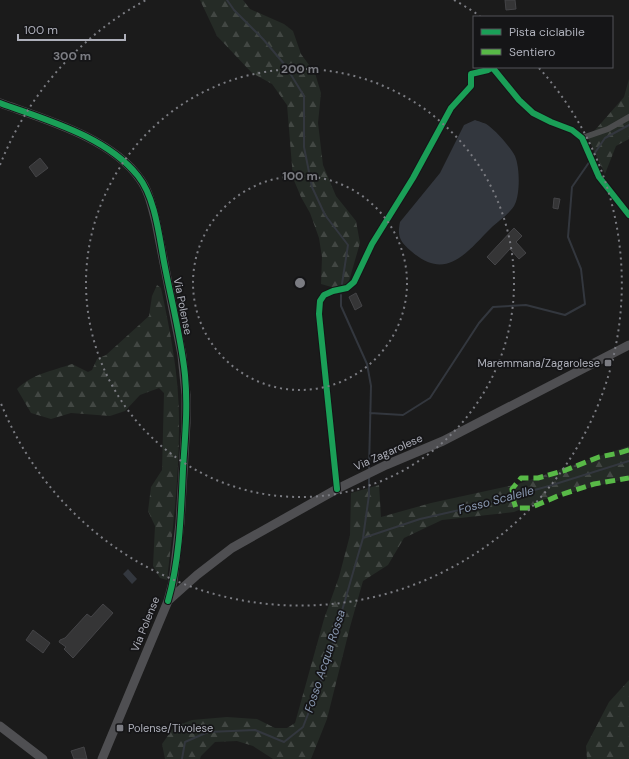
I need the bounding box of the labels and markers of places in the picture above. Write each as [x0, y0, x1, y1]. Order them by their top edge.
centre of rings [293, 276, 307, 290]
place label: Maremmana/Zagarolese [478, 356, 600, 370]
marker: Maremmana/Zagarolese [603, 358, 613, 368]
place label: Polense/Tivolese [128, 721, 213, 735]
marker: Polense/Tivolese [115, 723, 125, 733]

